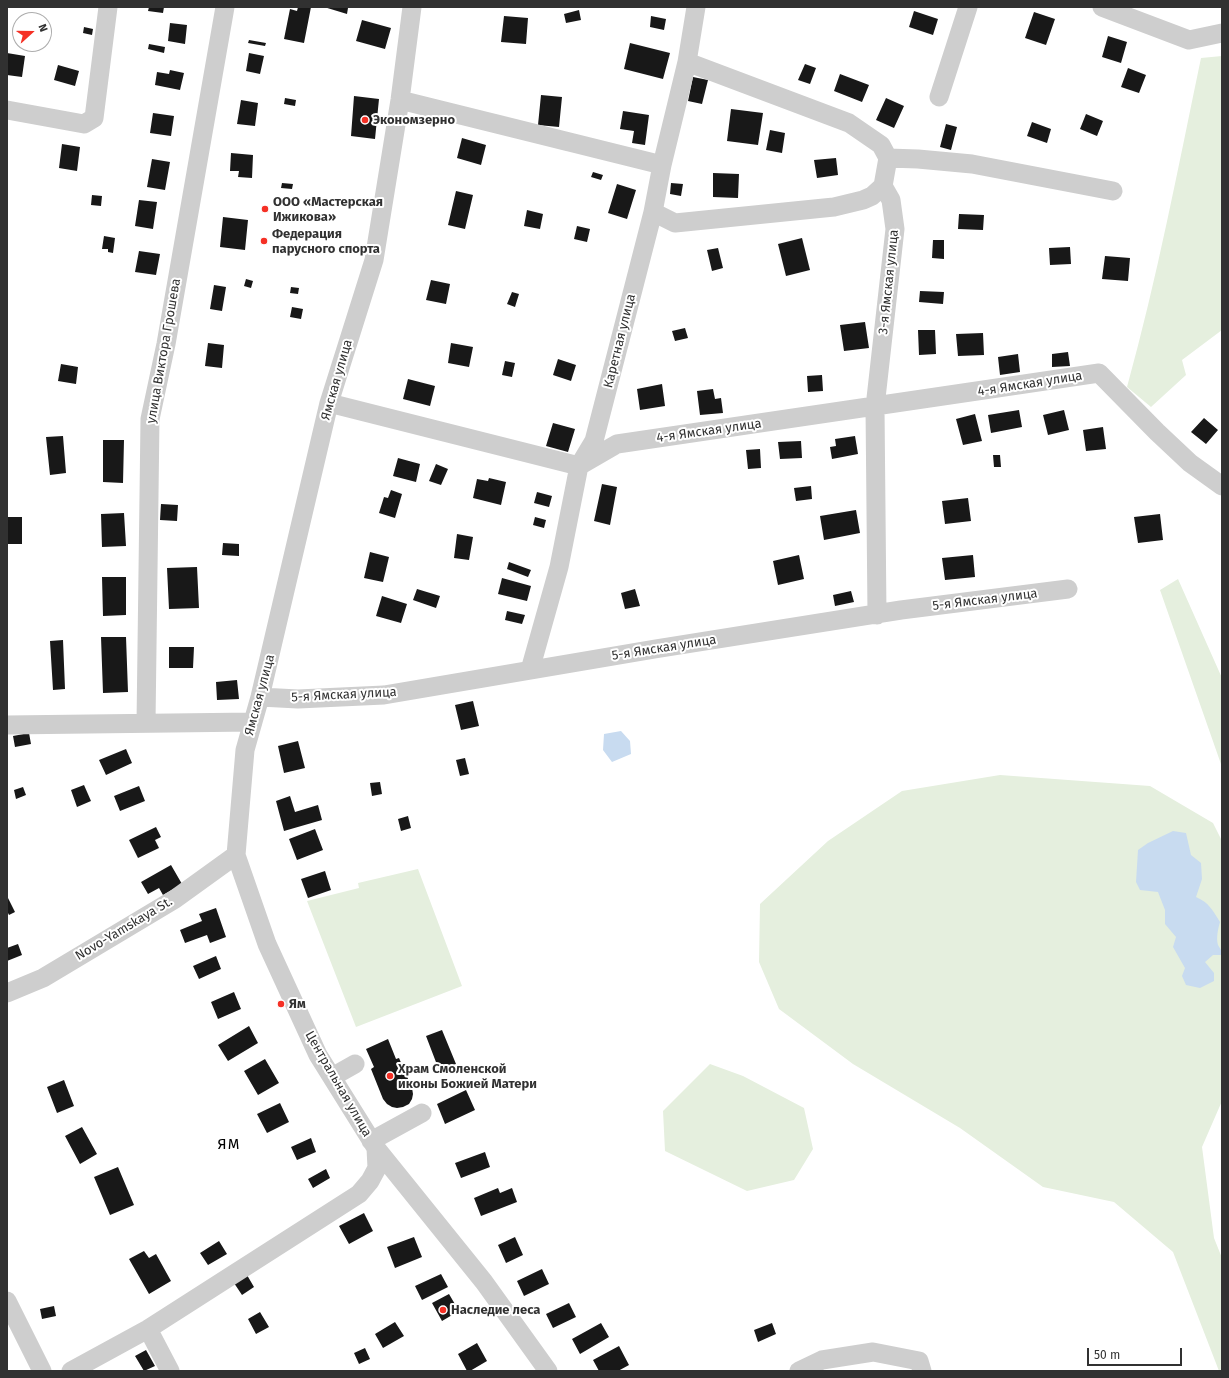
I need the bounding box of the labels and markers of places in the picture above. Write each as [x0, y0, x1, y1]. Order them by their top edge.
place label: Экономзерно [373, 112, 455, 128]
marker: Экономзерно [360, 115, 370, 125]
place label: ООО «Мастерская Ижикова» [273, 194, 383, 225]
marker: ООО «Мастерская Ижикова» [260, 204, 270, 214]
place label: Федерация парусного спорта [272, 226, 380, 257]
marker: Федерация парусного спорта [259, 236, 269, 246]
place label: Ям [289, 996, 306, 1012]
marker: Ям [276, 999, 286, 1009]
place label: Храм Смоленской иконы Божией Матери [398, 1061, 537, 1092]
marker: Храм Смоленской иконы Божией Матери [385, 1071, 395, 1081]
place label: Наследие леса [451, 1302, 540, 1318]
marker: Наследие леса [438, 1305, 448, 1315]

